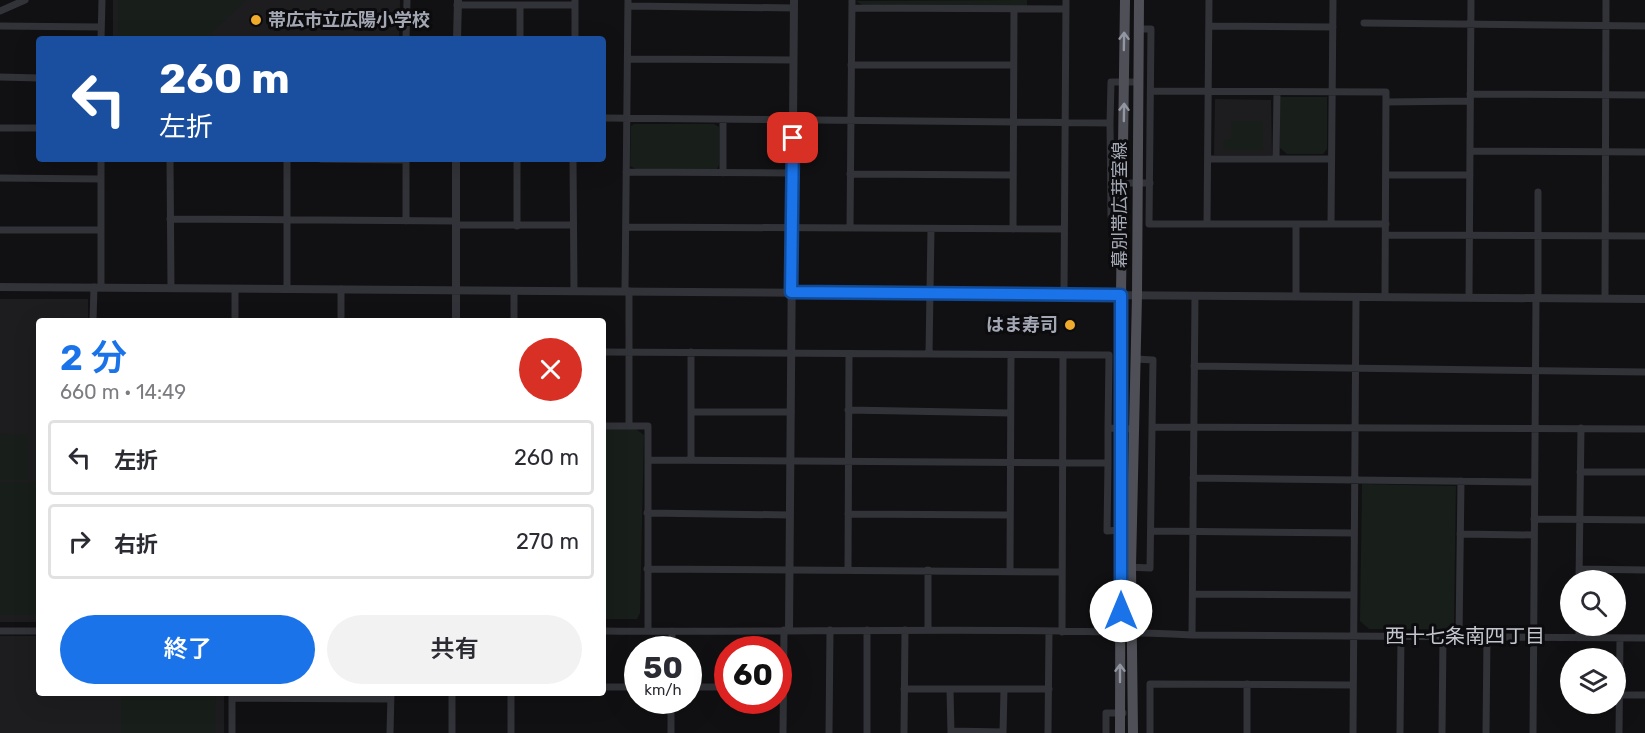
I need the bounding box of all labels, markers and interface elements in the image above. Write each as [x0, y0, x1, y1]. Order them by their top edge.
place label: 帯広市立広陽小学校 [268, 9, 430, 31]
marker: 帯広市立広陽小学校 [249, 13, 263, 27]
one-way arrow [1119, 32, 1130, 52]
text: 260 m [159, 54, 290, 104]
icon: left [60, 60, 138, 138]
one-way arrow [1118, 102, 1129, 122]
text: 左折 [159, 111, 213, 143]
pin [767, 112, 818, 163]
icon: arrive [776, 121, 809, 154]
street label: 幕別帯広芽室線 [1109, 142, 1131, 268]
place label: はま寿司 [986, 314, 1058, 336]
marker: はま寿司 [1063, 318, 1077, 332]
text: 2 分 [60, 336, 127, 379]
button: close [519, 338, 582, 401]
text: 660 m · 14:49 [60, 380, 186, 404]
icon: left [63, 441, 96, 474]
text: 260 m [514, 444, 579, 471]
text: 左折 [114, 447, 158, 474]
icon: right [63, 525, 96, 558]
text: 270 m [516, 528, 579, 555]
text: 右折 [114, 531, 158, 558]
map controls [1560, 570, 1626, 714]
button: search [1560, 570, 1626, 636]
position arrow [1089, 579, 1153, 643]
button: 終了 [60, 615, 315, 684]
button: 共有 [327, 615, 582, 684]
district label: 西十七条南四丁目 [1385, 624, 1545, 648]
speed limit sign: 60 [714, 636, 792, 714]
button: layers [1560, 648, 1626, 714]
text: 50 [643, 650, 683, 686]
one-way arrow [1115, 663, 1126, 683]
text: km/h [644, 681, 682, 699]

